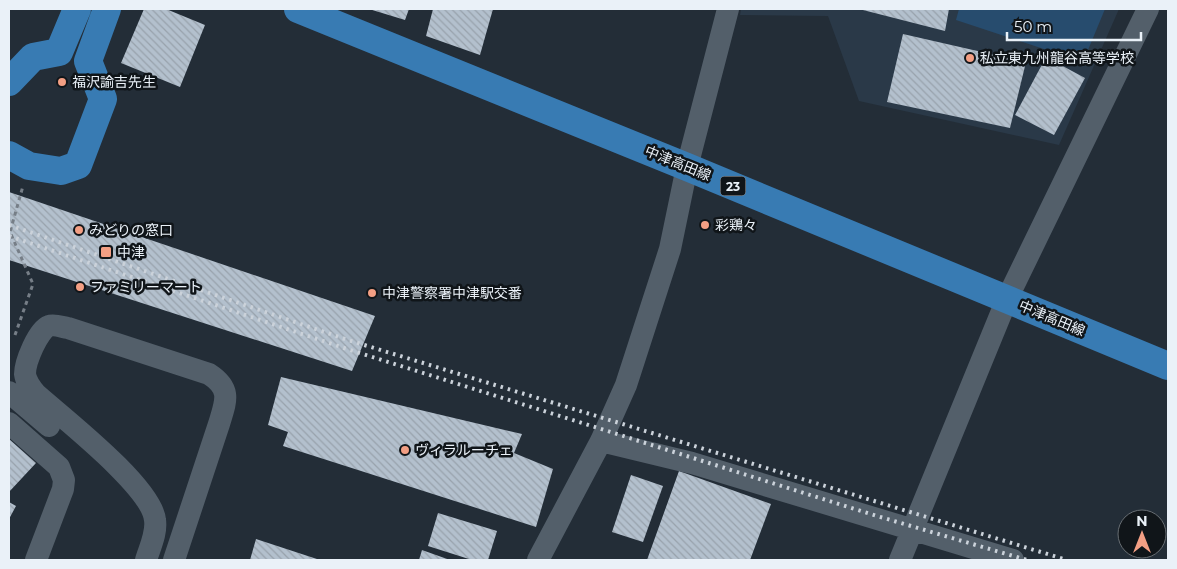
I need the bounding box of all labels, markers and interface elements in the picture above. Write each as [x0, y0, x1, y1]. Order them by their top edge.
scale bar [1007, 10, 1141, 42]
text: 50 m [1014, 17, 1052, 36]
place label: 私立東九州龍谷高等学校 [980, 49, 1134, 67]
marker: 私立東九州龍谷高等学校 [964, 52, 976, 64]
place label: 福沢諭吉先生 [72, 73, 156, 91]
marker: 福沢諭吉先生 [56, 76, 68, 88]
street label: 中津高田線 [642, 142, 714, 184]
road number: 23 [720, 177, 746, 196]
place label: 彩鶏々 [715, 216, 757, 234]
marker: 彩鶏々 [699, 219, 711, 231]
place label: みどりの窓口 [89, 221, 173, 239]
marker: みどりの窓口 [73, 224, 85, 236]
place label: 中津 [117, 243, 145, 261]
marker: 中津 [99, 245, 113, 259]
place label: ファミリーマート [90, 278, 202, 296]
marker: ファミリーマート [74, 281, 86, 293]
place label: 中津警察署中津駅交番 [382, 284, 522, 302]
marker: 中津警察署中津駅交番 [366, 287, 378, 299]
street label: 中津高田線 [1016, 296, 1088, 340]
place label: ヴィラルーチェ [415, 441, 513, 459]
marker: ヴィラルーチェ [399, 444, 411, 456]
north arrow [1117, 509, 1167, 559]
text: N [1136, 512, 1148, 530]

